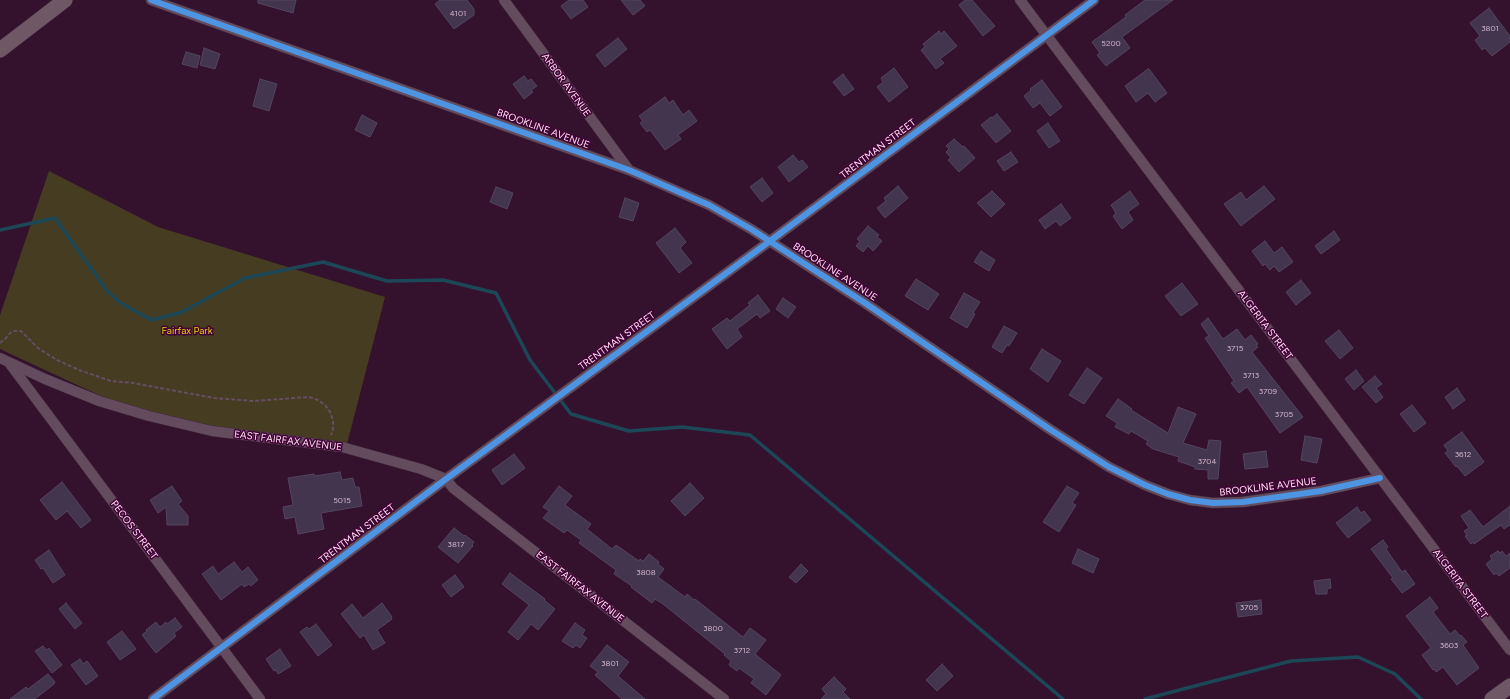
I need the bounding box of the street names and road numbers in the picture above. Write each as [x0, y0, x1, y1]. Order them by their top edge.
street label: ARBOR AVENUE [539, 51, 593, 119]
street label: BROOKLINE AVENUE [495, 107, 591, 151]
street label: TRENTMAN STREET [838, 117, 918, 181]
street label: BROOKLINE AVENUE [791, 240, 879, 304]
street label: ALGERITA STREET [1235, 288, 1295, 362]
street label: TRENTMAN STREET [576, 309, 658, 373]
street label: EAST FAIRFAX AVENUE [233, 428, 343, 454]
street label: BROOKLINE AVENUE [1219, 475, 1317, 499]
street label: PECOS STREET [108, 498, 160, 562]
street label: TRENTMAN STREET [317, 502, 397, 566]
street label: ALGERITA STREET [1430, 547, 1490, 621]
street label: EAST FAIRFAX AVENUE [533, 549, 627, 625]

